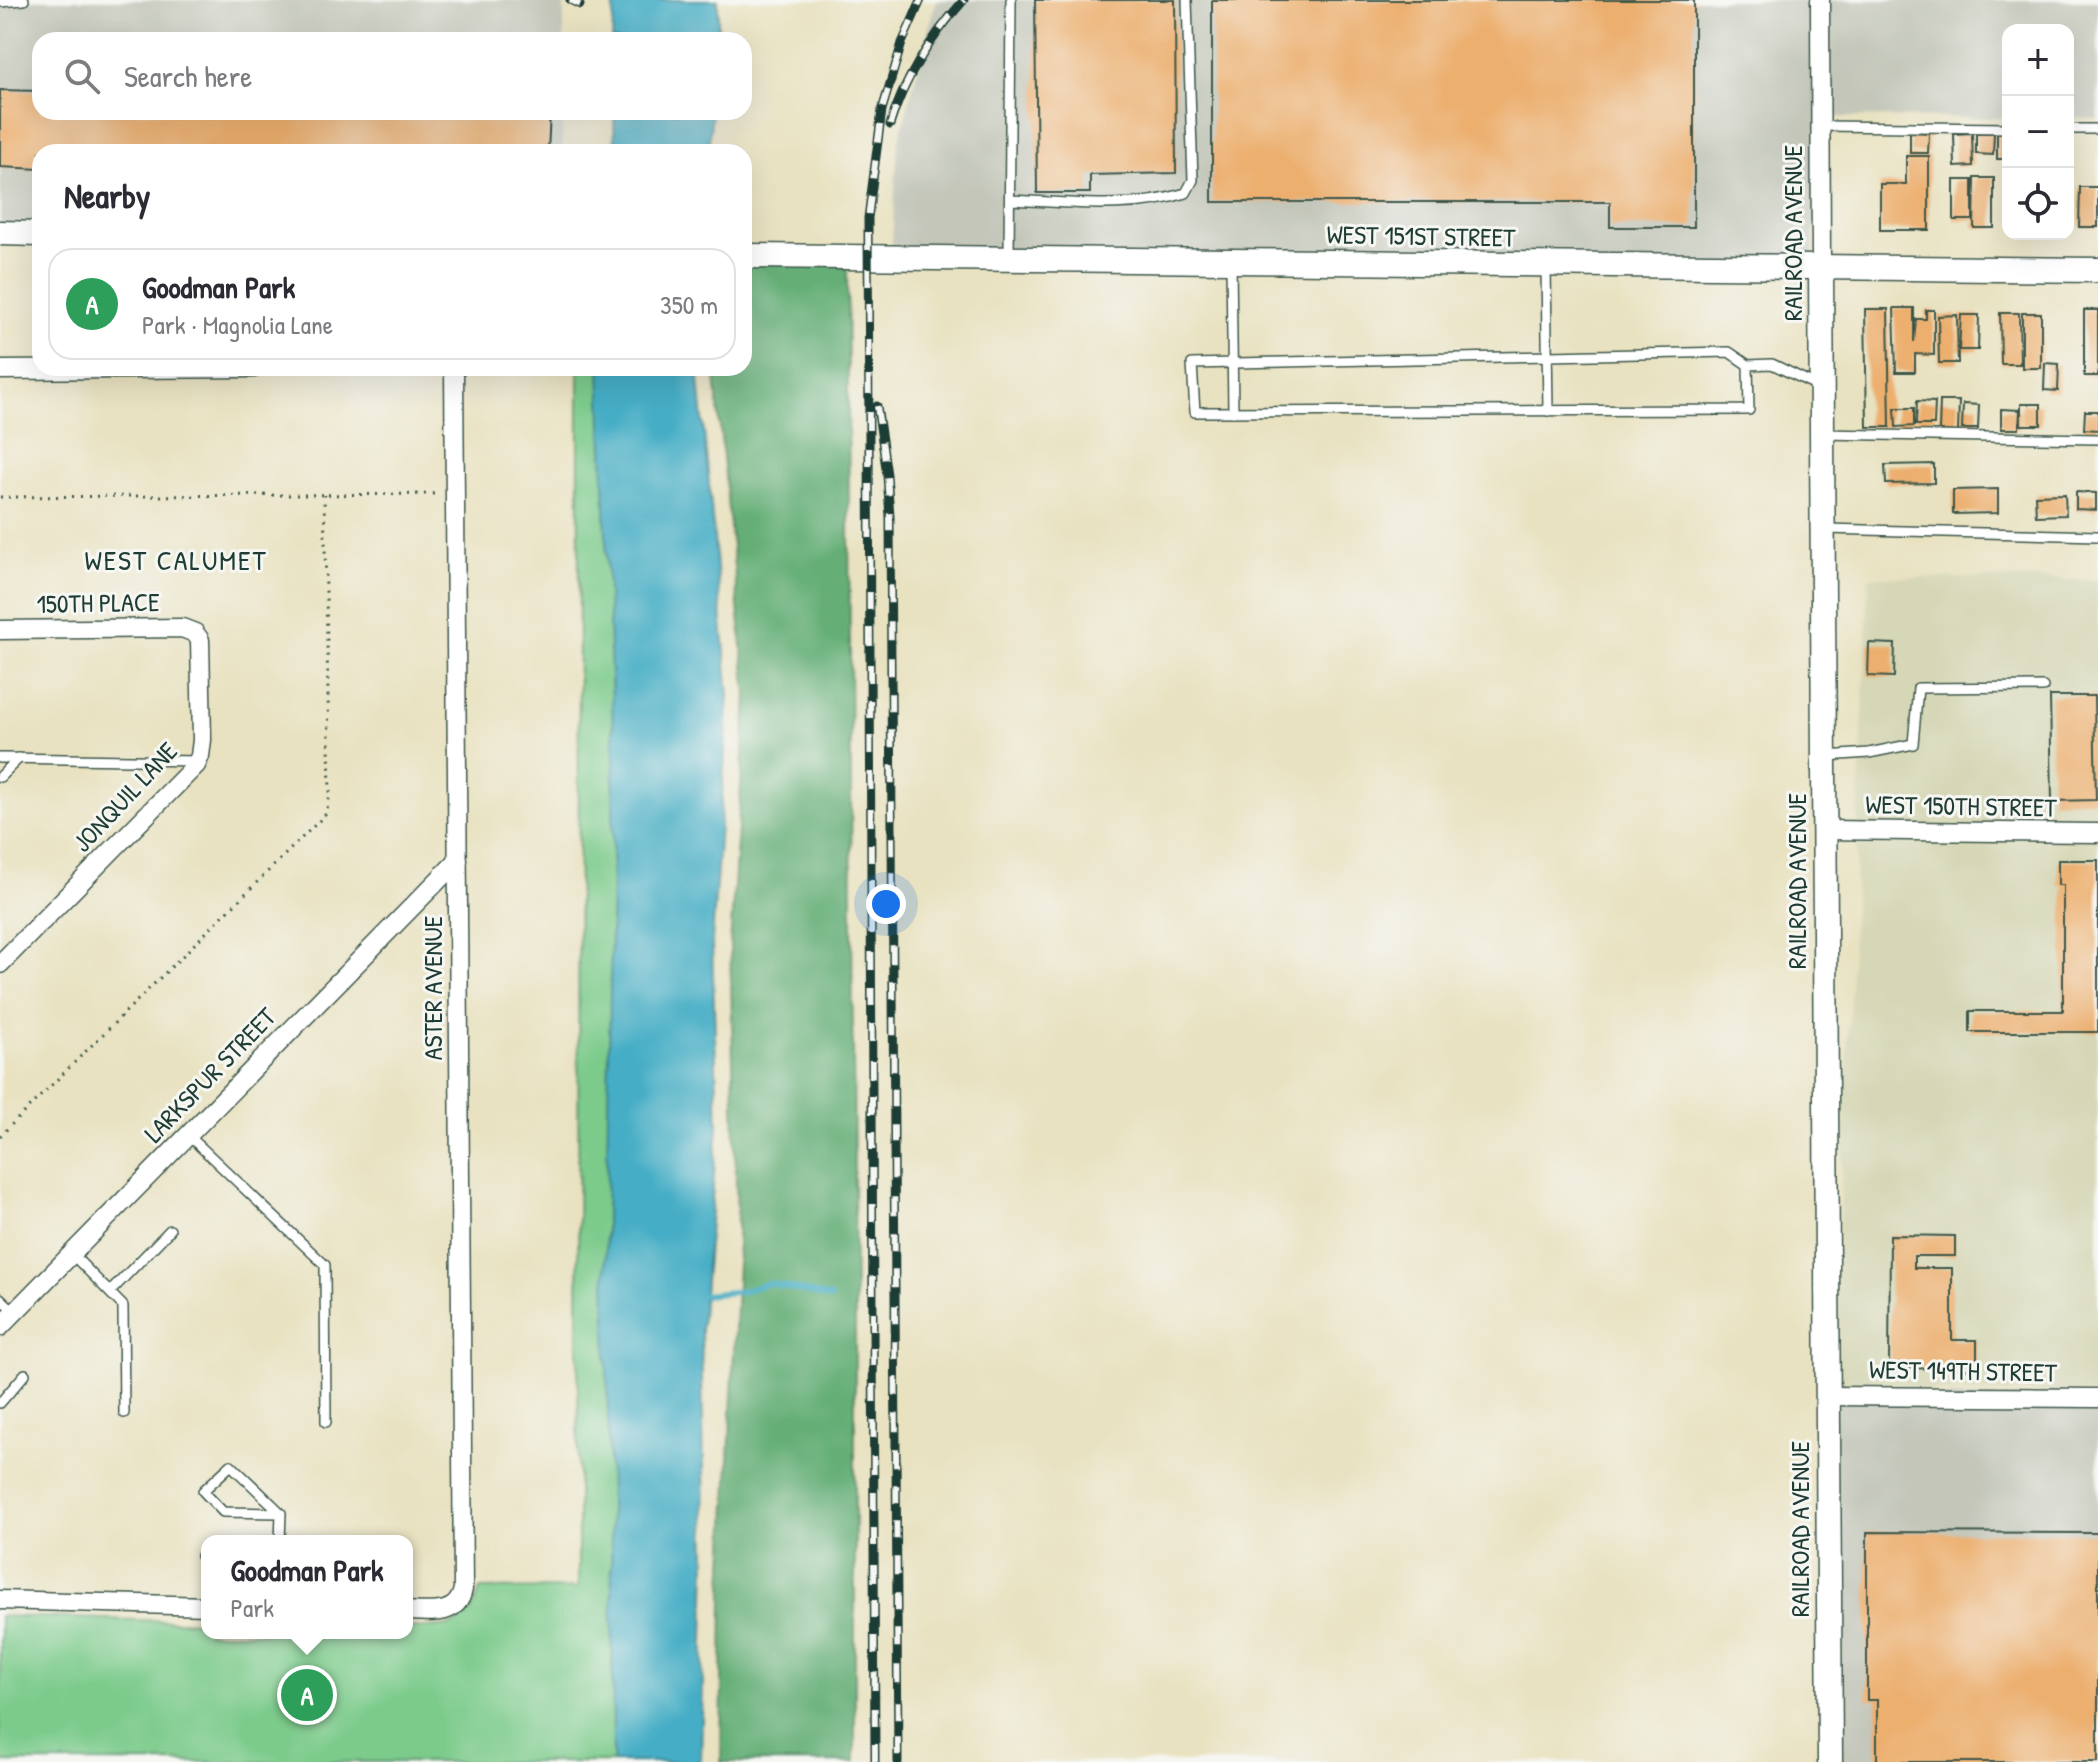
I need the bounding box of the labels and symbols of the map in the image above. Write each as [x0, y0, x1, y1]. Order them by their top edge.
street label: RAILROAD AVENUE [1775, 145, 1810, 321]
street label: WEST 151ST STREET [1326, 216, 1516, 255]
district label: WEST CALUMET [85, 541, 268, 579]
street label: 150TH PLACE [36, 584, 160, 621]
street label: JONQUIL LANE [65, 734, 185, 859]
street label: WEST 150TH STREET [1865, 786, 2058, 825]
street label: RAILROAD AVENUE [1779, 793, 1814, 969]
your location [866, 884, 906, 924]
street label: ASTER AVENUE [415, 915, 450, 1060]
street label: LARKSPUR STREET [136, 999, 284, 1150]
street label: WEST 149TH STREET [1869, 1351, 2058, 1390]
street label: RAILROAD AVENUE [1782, 1441, 1817, 1617]
pin: A [281, 1665, 333, 1725]

